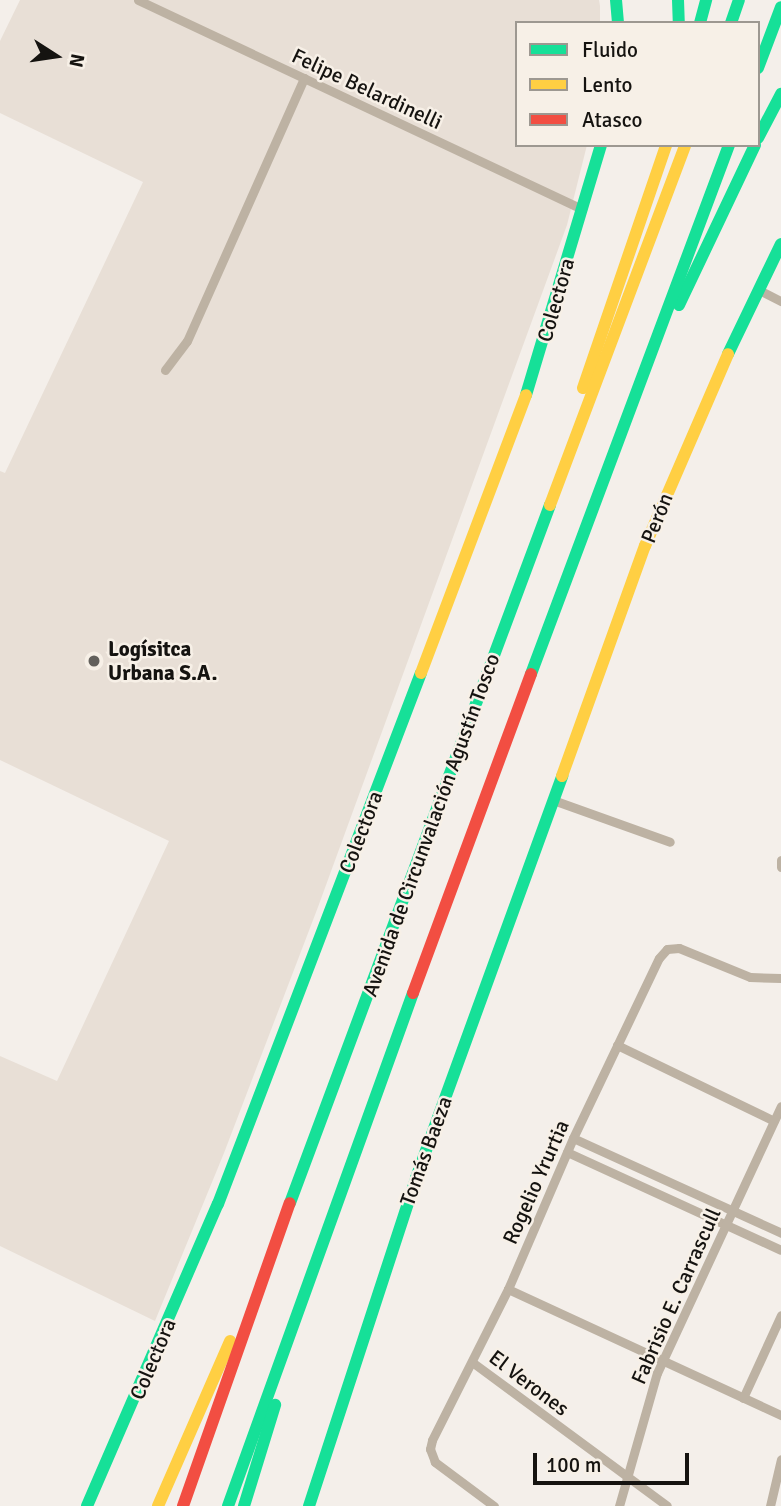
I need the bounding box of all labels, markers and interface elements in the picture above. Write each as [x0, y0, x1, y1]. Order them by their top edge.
north arrow [21, 21, 91, 91]
legend [515, 21, 760, 147]
text: Fluido [582, 37, 638, 63]
street label: Felipe Belardinelli [288, 43, 446, 135]
text: N [63, 51, 90, 69]
text: Lento [582, 72, 632, 98]
text: Atasco [582, 107, 642, 133]
street label: Colectora [532, 255, 580, 345]
street label: Perón [636, 489, 678, 547]
place label: Logísitca Urbana S.A. [108, 636, 218, 686]
street label: Avenida de Circunvalación Agustín Tosco [357, 650, 505, 1000]
marker: Logísitca Urbana S.A. [86, 653, 102, 669]
street label: Colectora [334, 787, 388, 877]
street label: Tomás Baeza [395, 1093, 457, 1209]
street label: Rogelio Yrurtia [497, 1116, 575, 1248]
street label: Fabrisio E. Carrascull [626, 1204, 726, 1388]
street label: Colectora [125, 1314, 181, 1404]
street label: El Verones [484, 1345, 574, 1421]
scale bar [536, 1440, 692, 1484]
text: 100 m [546, 1452, 601, 1478]

